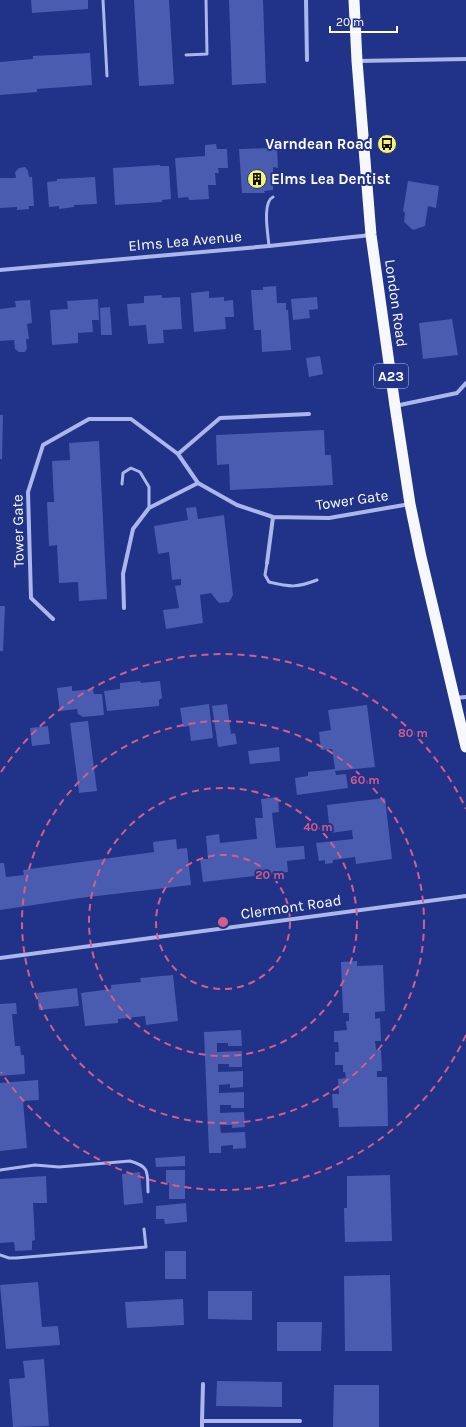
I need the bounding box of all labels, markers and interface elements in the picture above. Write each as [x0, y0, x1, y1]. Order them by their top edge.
scale bar [330, 8, 397, 34]
text: 20 m [336, 15, 364, 29]
bus stop icon: Varndean Road [376, 133, 398, 155]
place label: Varndean Road [265, 135, 373, 153]
building icon: Elms Lea Dentist [246, 168, 268, 190]
place label: Elms Lea Dentist [271, 170, 391, 188]
street label: Elms Lea Avenue [127, 227, 243, 255]
street label: London Road [381, 258, 411, 348]
road number: A23 [374, 364, 408, 388]
street label: Tower Gate [314, 486, 390, 514]
street label: Tower Gate [8, 494, 28, 568]
text: 80 m [398, 726, 428, 740]
text: 60 m [350, 773, 380, 787]
text: 40 m [303, 820, 333, 834]
text: 20 m [255, 868, 285, 882]
street label: Clermont Road [239, 891, 343, 923]
centre of rings [216, 915, 230, 929]

